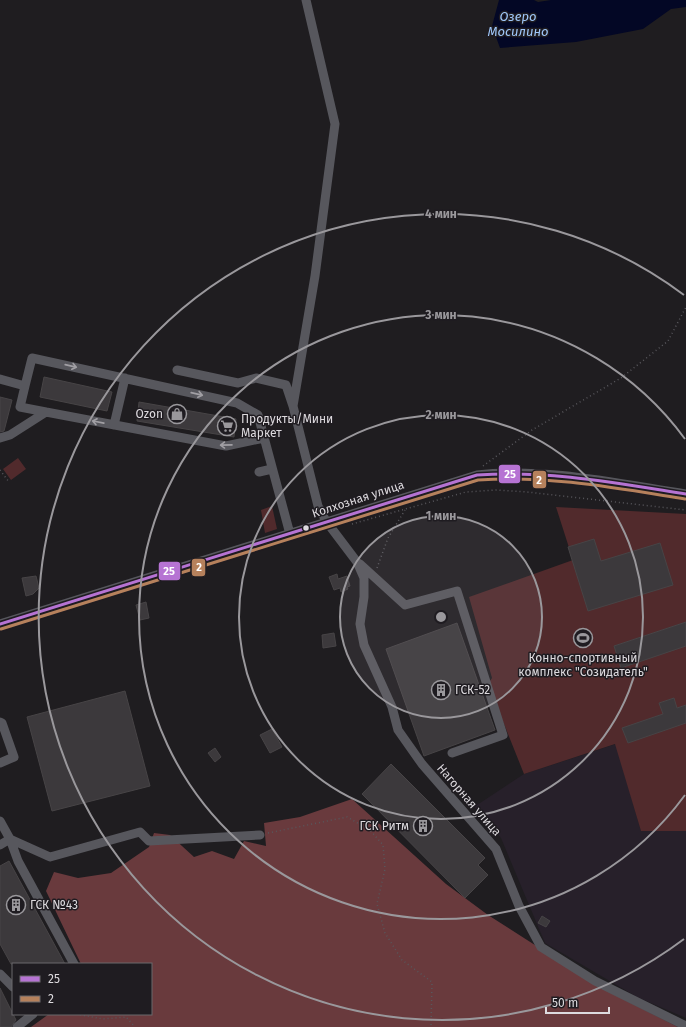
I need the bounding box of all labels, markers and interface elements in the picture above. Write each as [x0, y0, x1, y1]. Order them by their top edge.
water label: Озеро Мосилино [487, 9, 549, 39]
text: 4 мин [425, 207, 457, 221]
text: 3 мин [424, 308, 457, 322]
one-way arrow [64, 363, 77, 371]
one-way arrow [191, 391, 204, 399]
shop icon: Ozon [166, 403, 188, 425]
place label: Ozon [136, 407, 163, 421]
text: 2 мин [425, 408, 457, 422]
place label: Продукты/Мини Маркет [241, 412, 333, 440]
supermarket icon: Продукты/Мини Маркет [216, 415, 238, 437]
one-way arrow [92, 418, 105, 426]
one-way arrow [220, 441, 233, 449]
line badge: 25 [498, 464, 521, 484]
text: 25 [504, 468, 516, 481]
line badge: 2 [532, 470, 547, 489]
text: 2 [536, 474, 542, 487]
street label: Колхозная улица [310, 478, 406, 520]
text: 1 мин [426, 509, 456, 523]
unlabelled marker [301, 523, 311, 533]
line badge: 2 [191, 558, 206, 577]
line badge: 25 [158, 561, 181, 581]
text: 2 [196, 561, 202, 574]
text: 25 [163, 565, 175, 578]
centre of rings [434, 610, 448, 624]
sports icon: Конно-спортивный комплекс "Созидатель" [572, 627, 594, 649]
place label: Конно-спортивный комплекс "Созидатель" [518, 651, 648, 679]
building icon: ГСК-52 [430, 679, 452, 701]
place label: ГСК-52 [455, 683, 490, 697]
street label: Нагорная улица [434, 761, 504, 839]
building icon: ГСК Ритм [412, 815, 434, 837]
place label: ГСК Ритм [359, 819, 409, 833]
building icon: ГСК №43 [5, 894, 27, 916]
place label: ГСК №43 [30, 898, 78, 912]
legend [12, 963, 152, 1015]
text: 25 [48, 972, 60, 986]
scale bar [546, 989, 609, 1015]
text: 2 [48, 992, 54, 1006]
text: 50 m [552, 996, 578, 1010]

